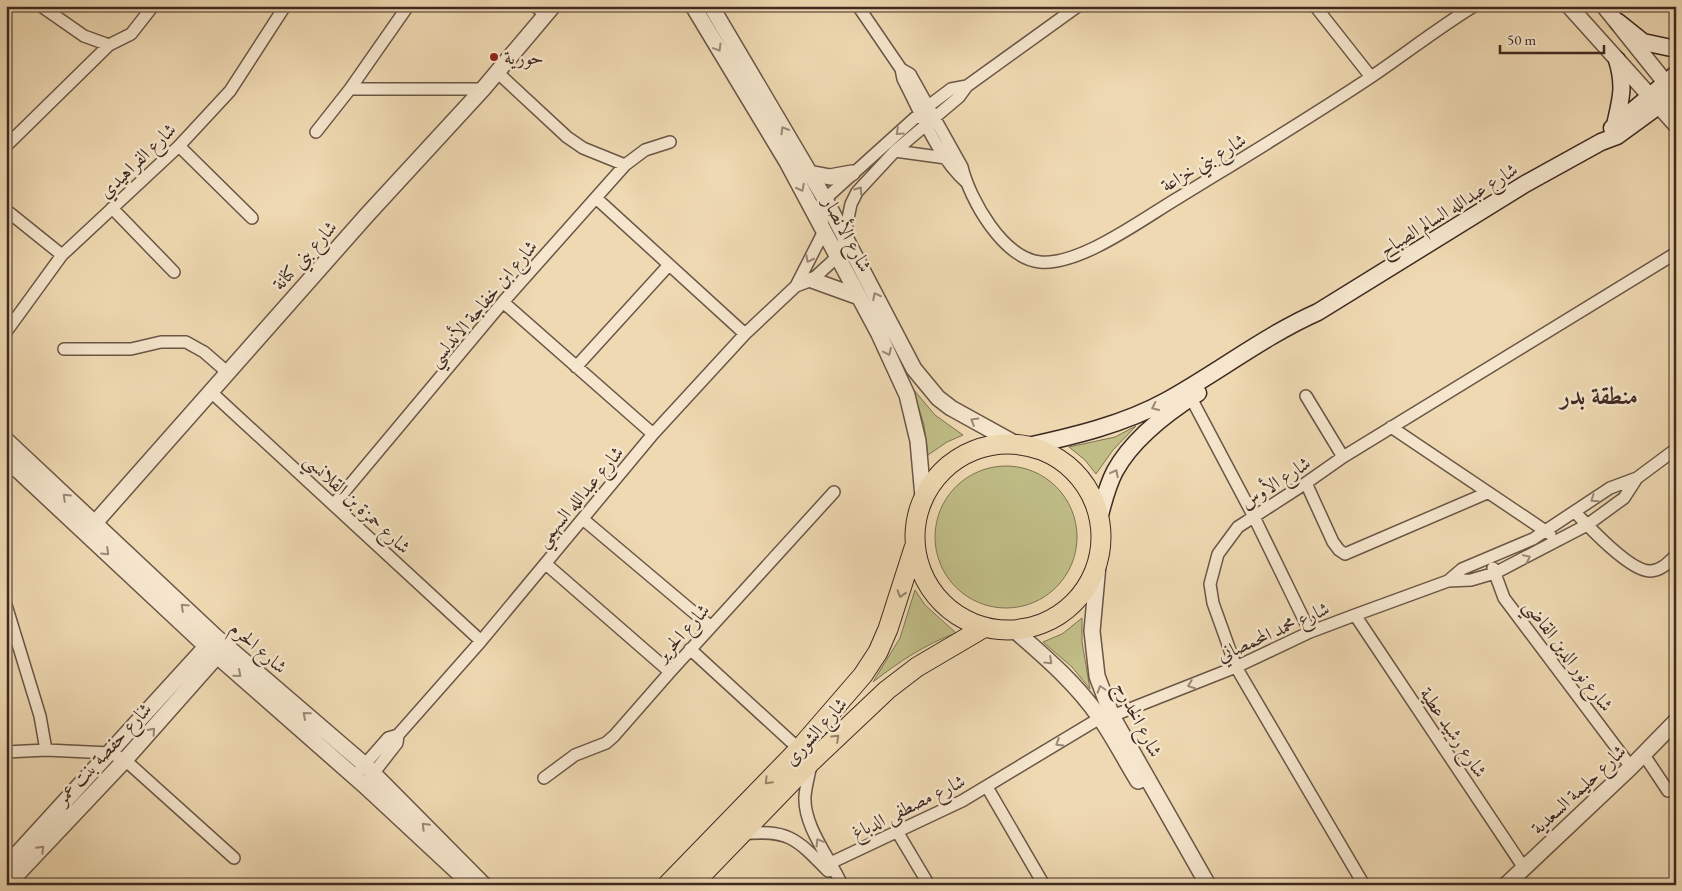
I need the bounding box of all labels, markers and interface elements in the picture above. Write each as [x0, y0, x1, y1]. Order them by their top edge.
scale bar [1500, 22, 1603, 54]
text: 50 m [1507, 30, 1536, 49]
one-way arrow [712, 43, 722, 52]
place label: حورية [504, 45, 544, 70]
marker: حورية [488, 51, 500, 63]
street label: شارع الفراهيدي [93, 117, 184, 206]
one-way arrow [780, 127, 790, 136]
one-way arrow [895, 127, 904, 136]
street label: شارع بني خزاعة [1156, 127, 1253, 202]
street label: شارع عبدالله السالم الصباح [1374, 157, 1525, 266]
one-way arrow [795, 183, 805, 192]
one-way arrow [853, 187, 862, 196]
street label: شارع الأنصار [814, 190, 879, 278]
street label: شارع بني كنانة [266, 215, 346, 299]
street label: شارع ابن خفاجة الأندلسي [421, 234, 547, 375]
one-way arrow [805, 254, 815, 263]
one-way arrow [872, 292, 882, 301]
one-way arrow [881, 347, 892, 356]
district label: منطقة بدر [1557, 380, 1638, 411]
one-way arrow [1151, 400, 1160, 410]
one-way arrow [970, 417, 979, 427]
street label: شارع عبدالله السهمي [530, 441, 634, 556]
street label: شارع حمزة بن القلانسي [296, 447, 416, 563]
street label: شارع الأوس [1235, 449, 1317, 517]
one-way arrow [1109, 469, 1119, 478]
one-way arrow [1590, 493, 1600, 502]
one-way arrow [62, 494, 71, 503]
one-way arrow [100, 546, 109, 555]
one-way arrow [1522, 554, 1531, 564]
one-way arrow [896, 589, 906, 597]
street label: شارع نور الدين القاضي [1514, 594, 1619, 720]
street label: شارع محمد المحمصاني [1213, 596, 1334, 670]
street label: شارع الحرير [648, 598, 717, 670]
one-way arrow [181, 604, 190, 613]
street label: شارع الحرم [222, 616, 293, 682]
one-way arrow [1044, 655, 1053, 664]
one-way arrow [233, 668, 242, 677]
street label: شارع الخدرج [1104, 677, 1168, 764]
one-way arrow [1187, 679, 1196, 689]
street label: شارع رشيد عطية [1412, 682, 1493, 784]
one-way arrow [1097, 685, 1107, 693]
street label: شارع الشورى [778, 692, 855, 773]
street label: شارع حفصة بنت عمر [48, 697, 159, 813]
one-way arrow [303, 712, 312, 721]
one-way arrow [146, 727, 155, 736]
one-way arrow [831, 735, 840, 744]
one-way arrow [1055, 737, 1064, 747]
street label: شارع حليمة السعدية [1525, 739, 1633, 842]
street label: شارع مصطفى الدباغ [847, 768, 971, 847]
one-way arrow [765, 775, 774, 784]
one-way arrow [422, 822, 431, 831]
one-way arrow [816, 838, 826, 847]
one-way arrow [35, 846, 44, 855]

